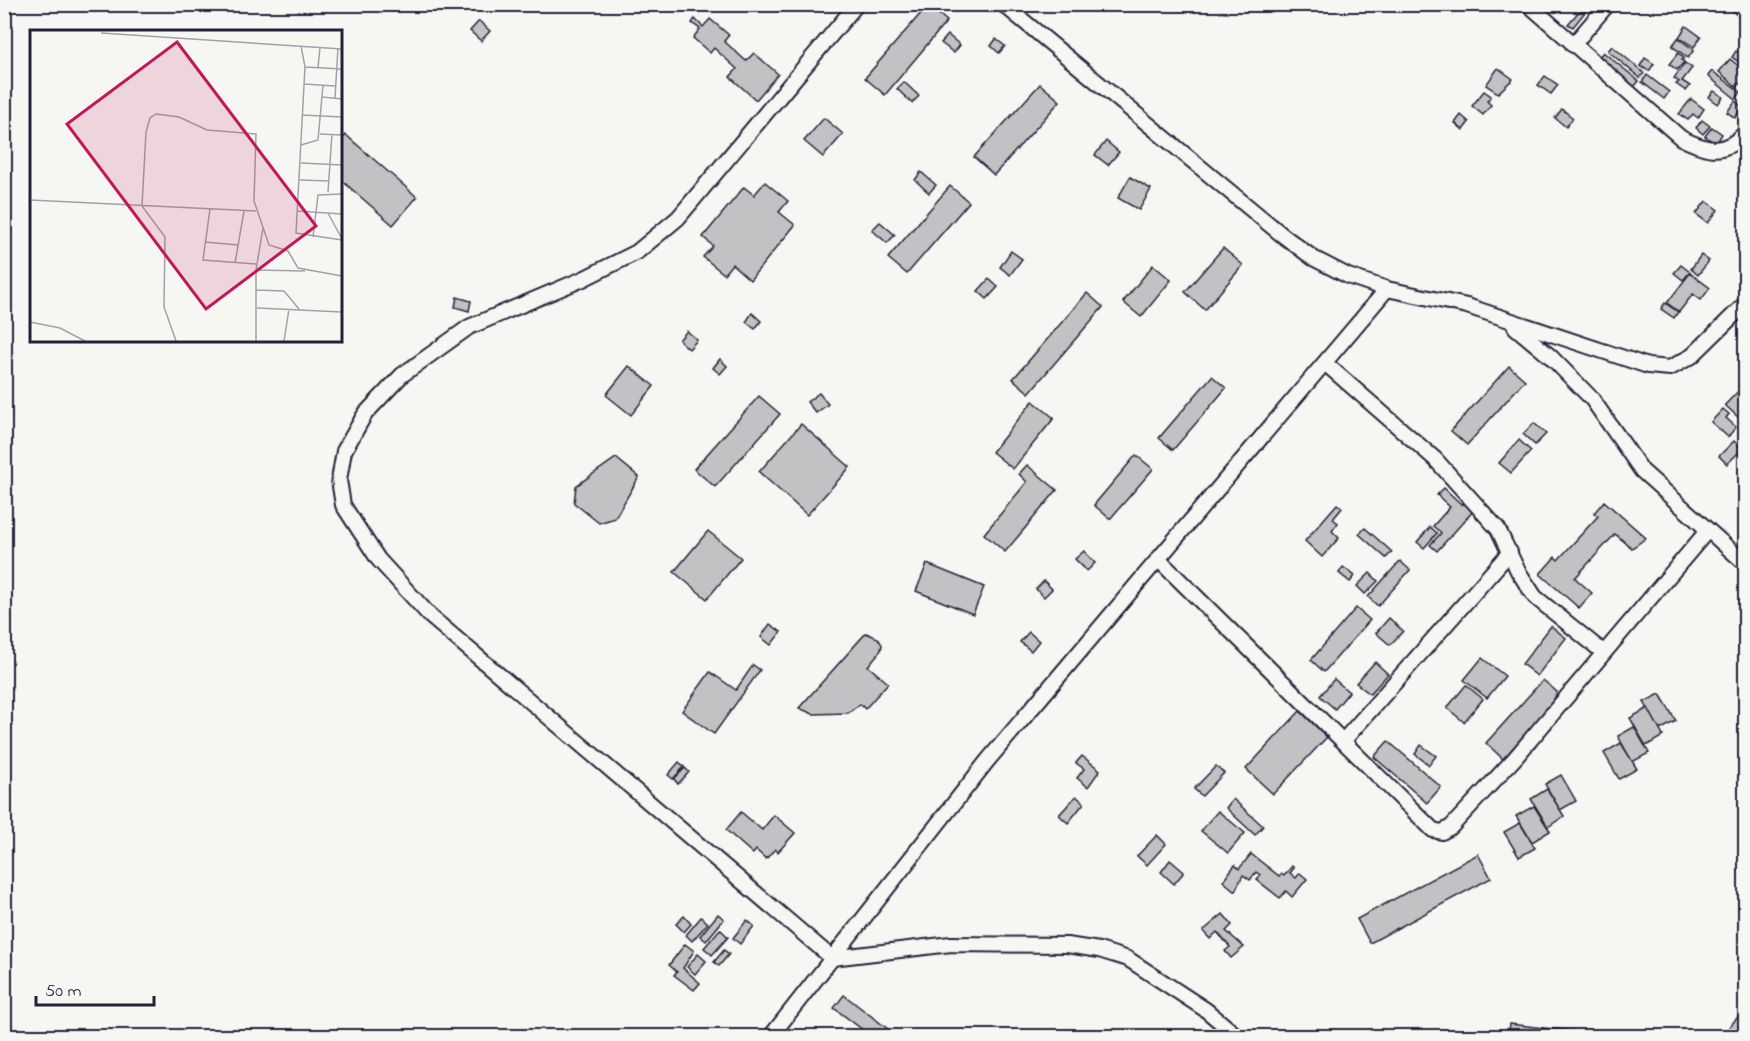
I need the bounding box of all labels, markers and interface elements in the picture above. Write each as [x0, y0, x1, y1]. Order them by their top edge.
inset map [30, 30, 342, 342]
scale bar [36, 969, 154, 1007]
text: 50 m [45, 979, 82, 1005]

